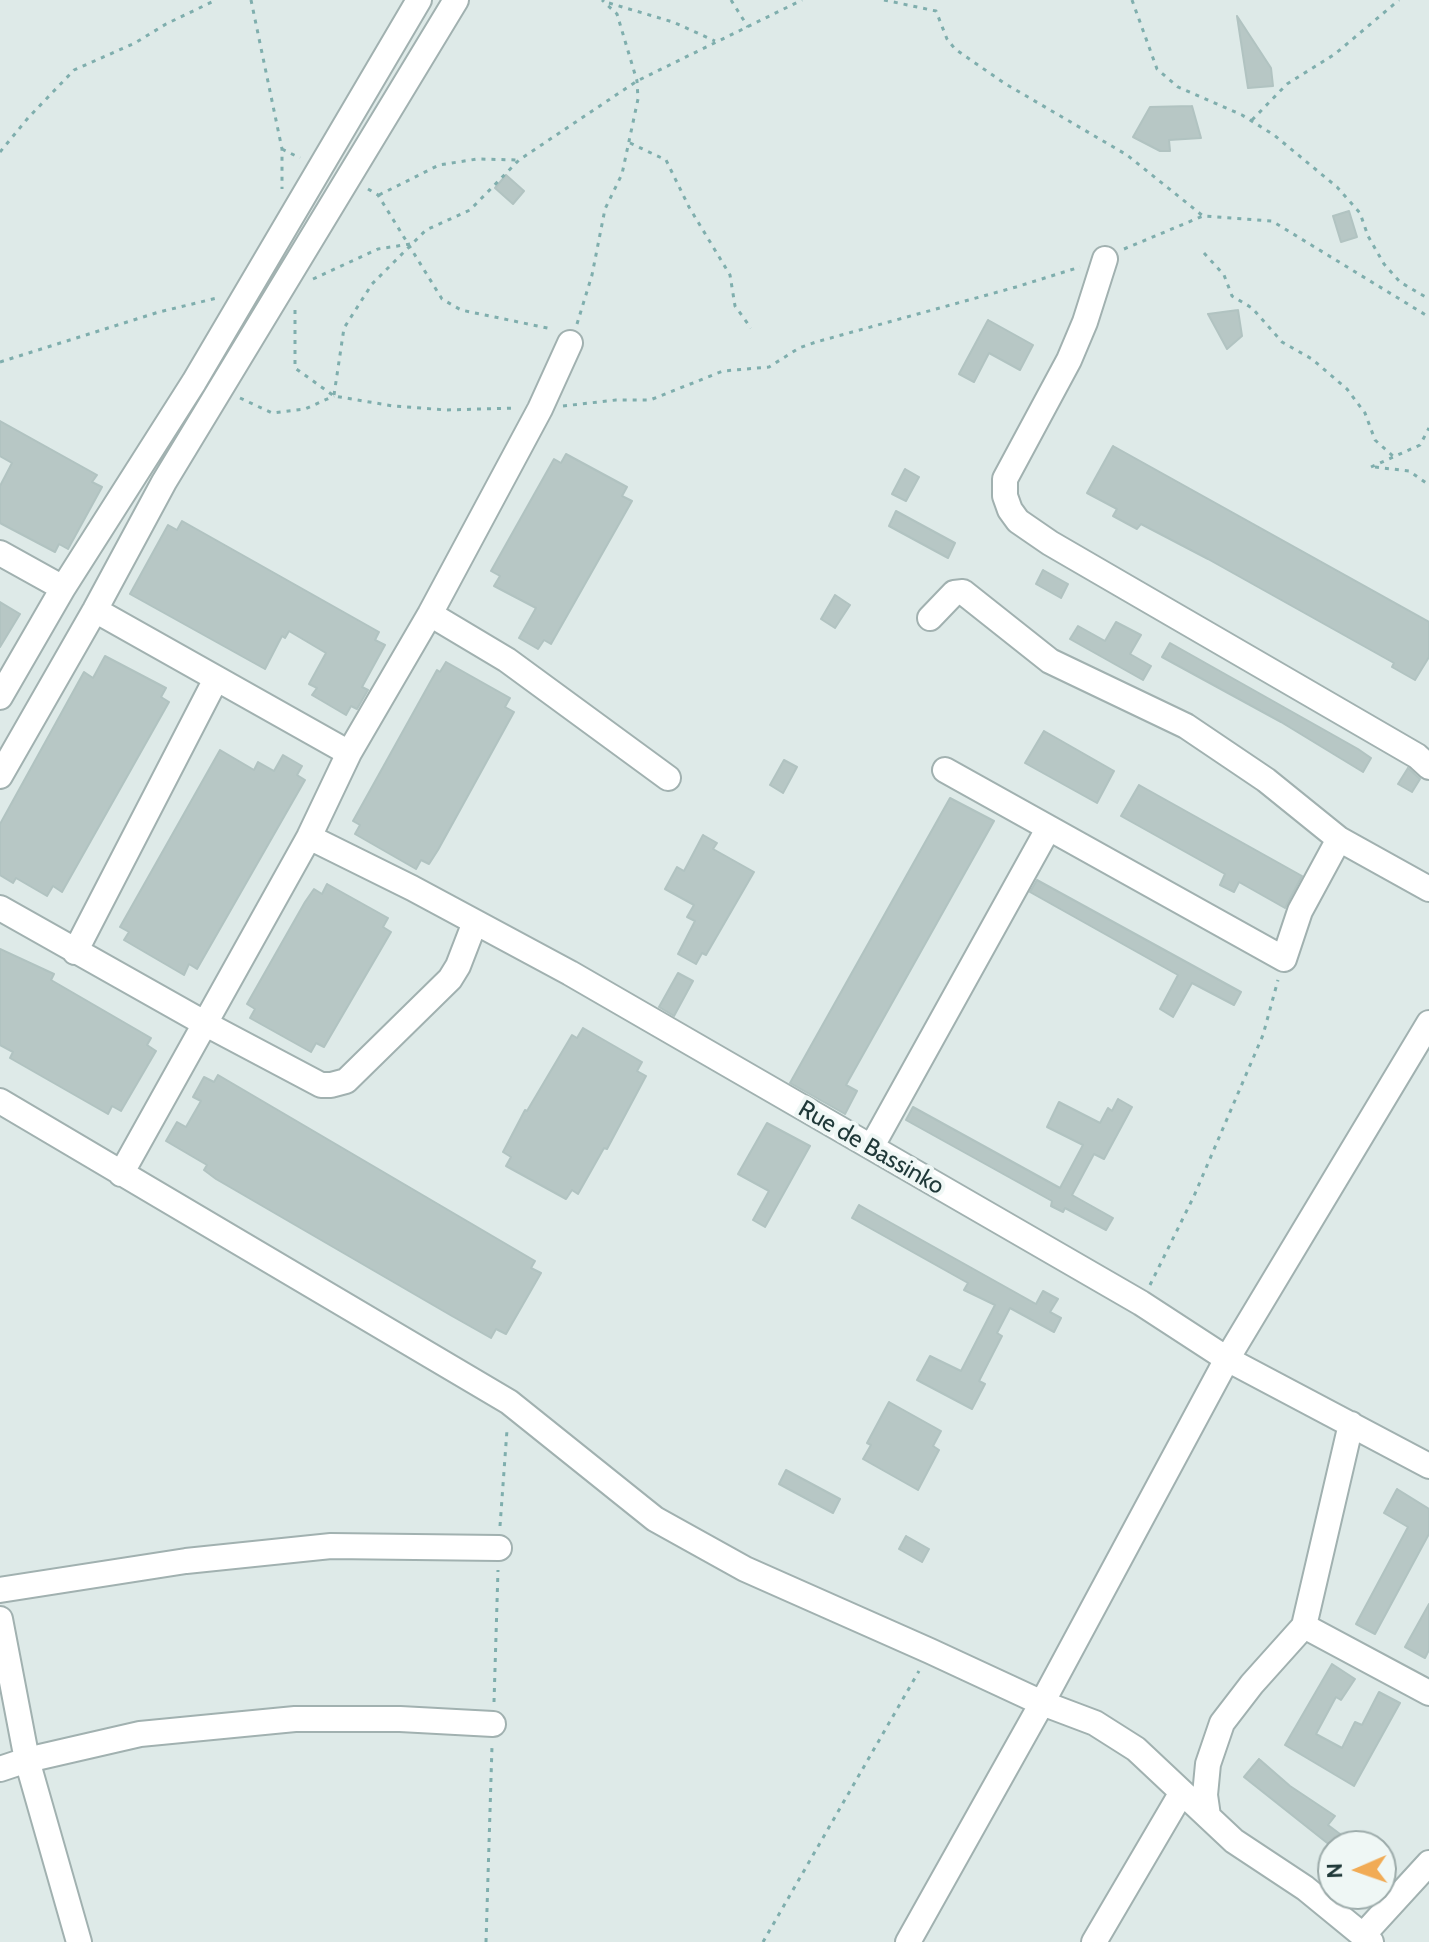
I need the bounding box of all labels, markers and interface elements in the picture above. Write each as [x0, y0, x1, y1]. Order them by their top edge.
street label: Rue de Bassinko [793, 1095, 949, 1201]
north arrow [1317, 1830, 1397, 1910]
text: N [1321, 1863, 1348, 1879]

